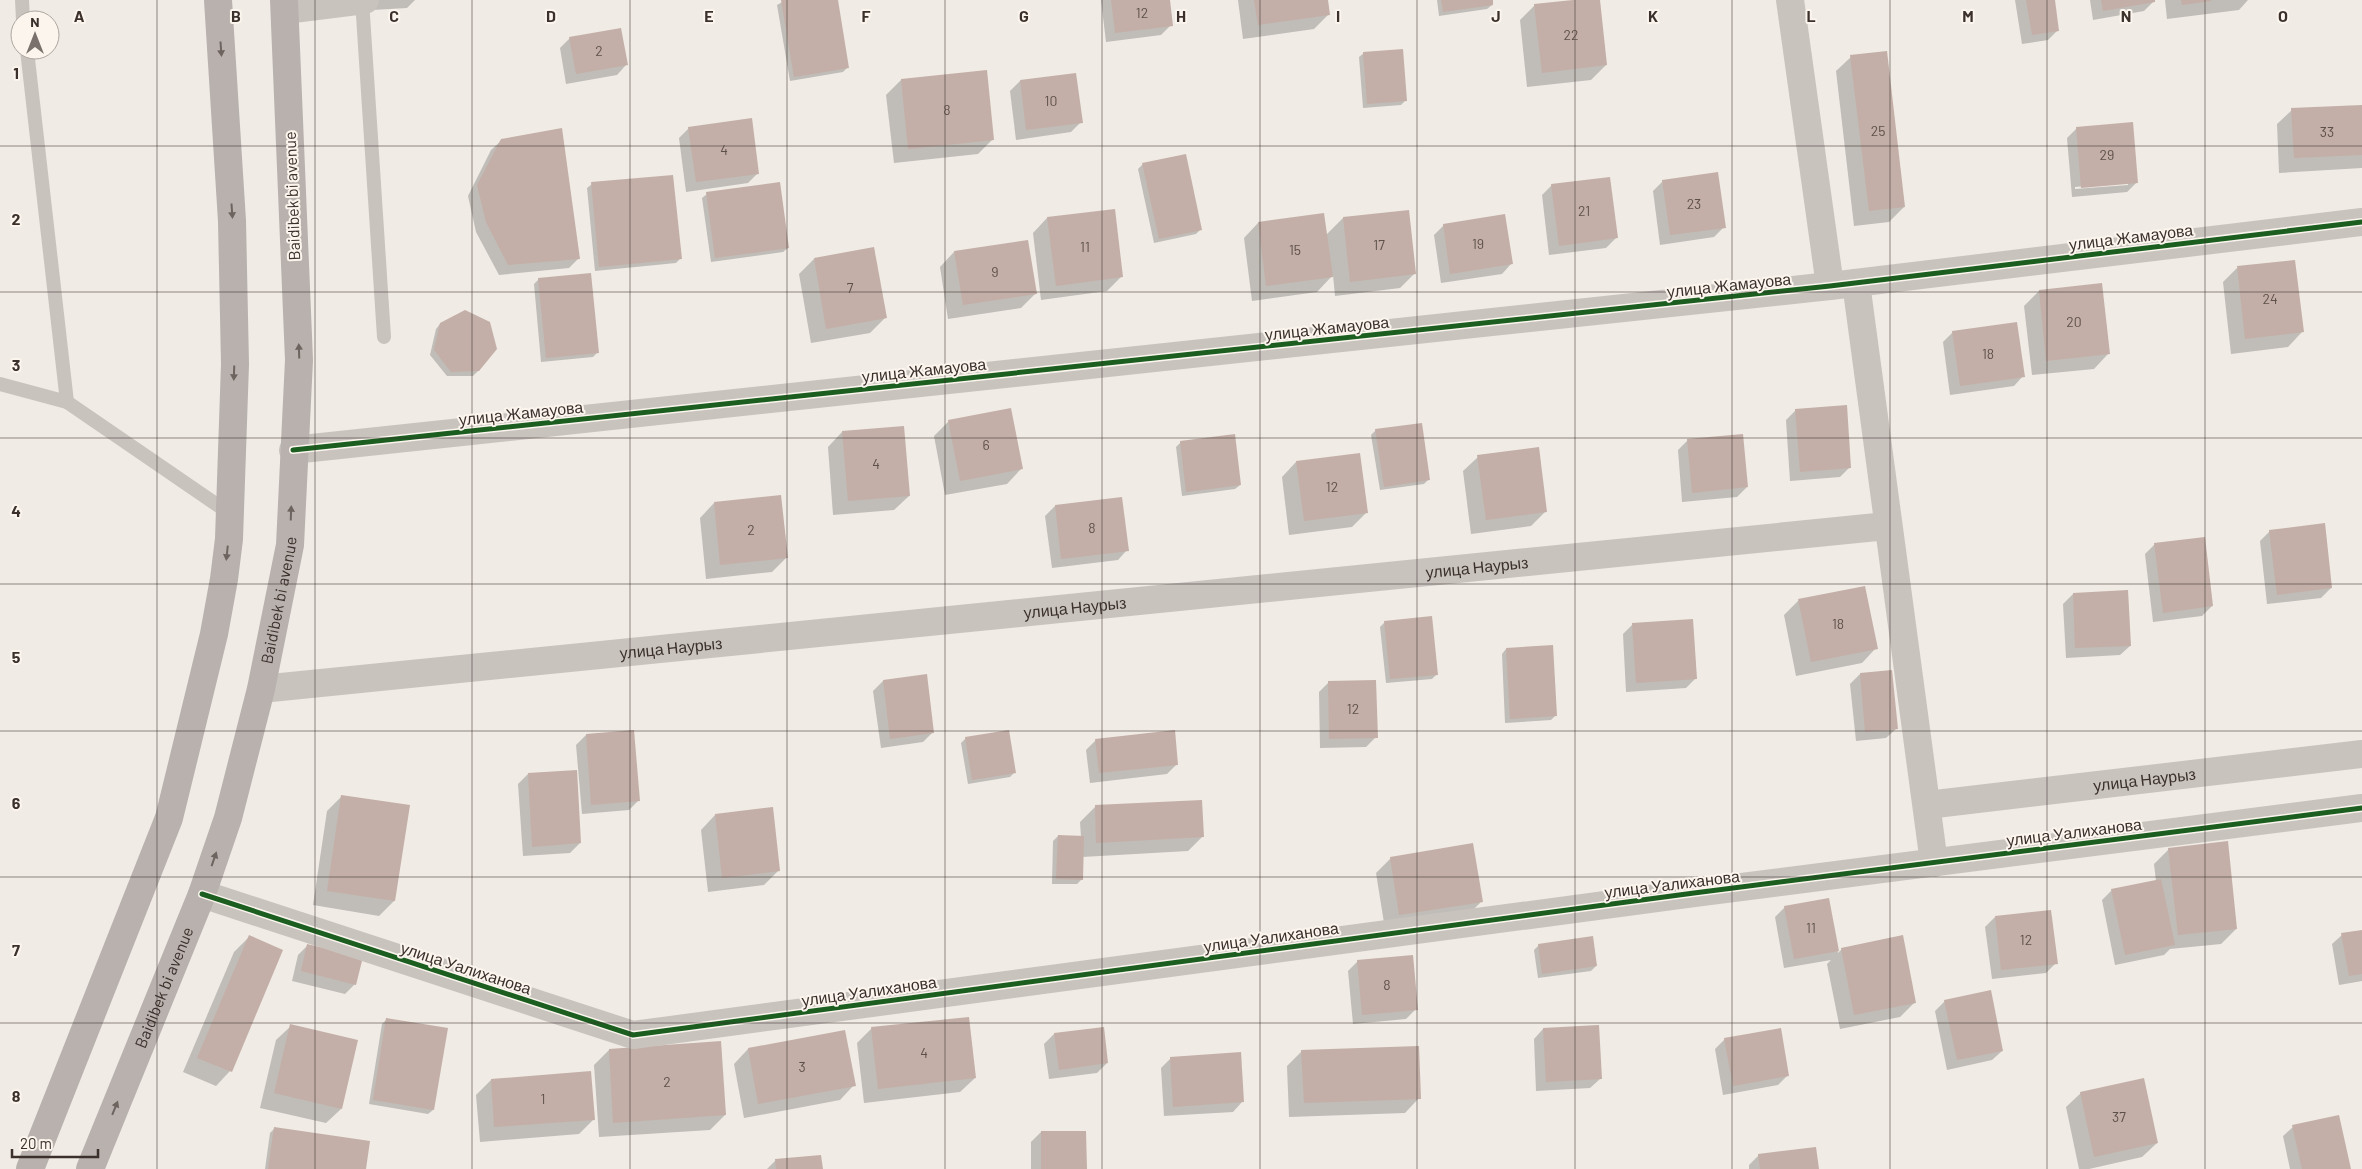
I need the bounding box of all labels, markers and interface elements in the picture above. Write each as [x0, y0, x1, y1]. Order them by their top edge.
house number: 12 [1136, 4, 1148, 21]
text: A [74, 6, 85, 25]
text: B [231, 6, 241, 25]
text: C [389, 6, 399, 25]
text: D [546, 6, 556, 25]
text: E [704, 6, 714, 25]
text: F [862, 6, 871, 25]
text: G [1019, 6, 1029, 25]
text: H [1176, 6, 1186, 25]
text: I [1336, 6, 1340, 25]
text: J [1491, 6, 1501, 25]
text: K [1648, 6, 1658, 25]
text: L [1806, 6, 1816, 25]
text: M [1962, 6, 1974, 25]
text: N [2121, 6, 2131, 25]
text: O [2278, 6, 2288, 25]
north arrow [10, 10, 60, 60]
text: N [30, 13, 40, 30]
house number: 22 [1563, 26, 1579, 43]
one-way arrow [218, 41, 226, 57]
house number: 2 [595, 42, 603, 59]
text: 1 [13, 63, 19, 82]
house number: 10 [1045, 92, 1057, 109]
house number: 8 [943, 101, 951, 118]
house number: 25 [1871, 122, 1885, 139]
house number: 33 [2320, 123, 2334, 140]
street label: Baidibek bi avenue [280, 131, 303, 261]
house number: 4 [720, 141, 728, 158]
house number: 29 [2100, 146, 2114, 163]
house number: 23 [1687, 195, 1701, 212]
house number: 21 [1578, 202, 1590, 219]
one-way arrow [228, 203, 236, 219]
text: 2 [12, 209, 21, 228]
street label: улица Жамауова [2068, 219, 2194, 254]
house number: 19 [1472, 235, 1484, 252]
house number: 17 [1373, 236, 1385, 253]
house number: 11 [1080, 238, 1090, 255]
house number: 15 [1289, 241, 1301, 258]
house number: 9 [991, 263, 999, 280]
street label: улица Жамауова [1666, 269, 1792, 300]
house number: 7 [847, 279, 854, 296]
house number: 24 [2262, 290, 2278, 307]
street label: улица Жамауова [1264, 312, 1390, 343]
house number: 20 [2066, 313, 2082, 330]
one-way arrow [294, 343, 302, 359]
house number: 18 [1982, 345, 1994, 362]
street label: улица Жамауова [861, 354, 987, 385]
text: 3 [12, 355, 20, 374]
one-way arrow [230, 366, 238, 382]
street label: улица Жамауова [458, 397, 584, 428]
house number: 6 [982, 436, 990, 453]
house number: 4 [872, 455, 880, 472]
house number: 12 [1326, 478, 1338, 495]
text: 4 [11, 501, 21, 520]
one-way arrow [287, 505, 295, 521]
house number: 8 [1088, 519, 1096, 536]
house number: 2 [747, 521, 755, 538]
street label: Baidibek bi avenue [256, 536, 299, 665]
one-way arrow [223, 545, 231, 561]
street label: улица Наурыз [1425, 552, 1529, 581]
street label: улица Наурыз [1023, 592, 1127, 622]
house number: 18 [1832, 615, 1844, 632]
street label: улица Наурыз [619, 633, 723, 662]
text: 5 [12, 647, 21, 666]
house number: 12 [1347, 700, 1359, 717]
street label: улица Наурыз [2092, 764, 2197, 794]
text: 6 [12, 793, 21, 812]
street label: улица Уалиханова [2005, 814, 2143, 849]
one-way arrow [210, 851, 218, 866]
street label: улица Уалиханова [1603, 866, 1741, 901]
street label: улица Уалиханова [1202, 918, 1340, 955]
house number: 11 [1806, 919, 1816, 936]
street label: Baidibek bi avenue [130, 924, 197, 1051]
house number: 12 [2020, 931, 2032, 948]
street label: улица Уалиханова [398, 937, 534, 998]
text: 7 [12, 940, 20, 959]
street label: улица Уалиханова [800, 972, 938, 1009]
house number: 8 [1383, 976, 1391, 993]
house number: 4 [920, 1044, 928, 1061]
house number: 3 [798, 1058, 806, 1075]
house number: 2 [663, 1073, 671, 1090]
text: 8 [12, 1086, 21, 1105]
house number: 1 [541, 1090, 545, 1107]
one-way arrow [112, 1101, 120, 1115]
house number: 37 [2112, 1108, 2126, 1125]
scale bar [12, 1126, 99, 1158]
text: 20 m [20, 1134, 52, 1152]

